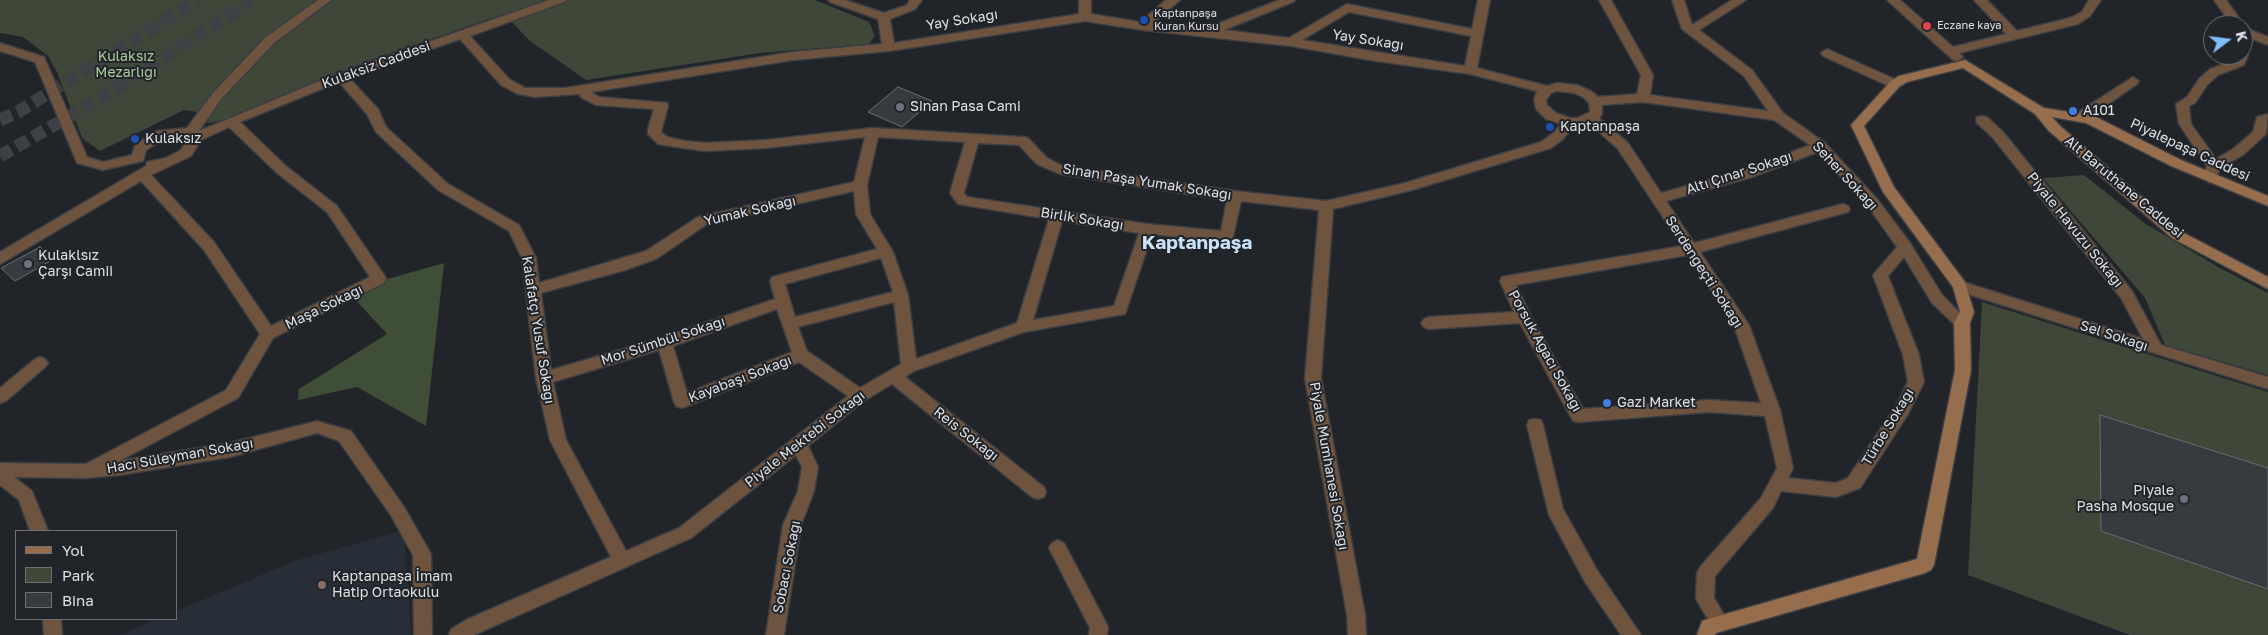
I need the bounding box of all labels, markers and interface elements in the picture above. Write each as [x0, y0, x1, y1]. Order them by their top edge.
street label: Yay Sokağı [925, 6, 999, 34]
place label: Kaptanpaşa Kuran Kursu [1154, 7, 1219, 33]
marker: Kaptanpaşa Kuran Kursu [1138, 14, 1150, 26]
north arrow [2203, 15, 2253, 65]
place label: Eczane kaya [1937, 19, 2001, 33]
marker: Eczane kaya [1921, 20, 1933, 32]
street label: Yay Sokağı [1331, 26, 1405, 54]
text: K [2232, 29, 2252, 43]
street label: Kulaksiz Caddesi [320, 38, 432, 92]
park label: Kulaksız Mezarlığı [95, 49, 157, 82]
place label: Sinan Pasa Cami [910, 99, 1021, 115]
marker: Sinan Pasa Cami [894, 101, 906, 113]
place label: A101 [2083, 103, 2115, 119]
marker: A101 [2067, 105, 2079, 117]
street label: Piyalepaşa Caddesi [2128, 115, 2252, 185]
place label: Kaptanpaşa [1560, 119, 1640, 135]
marker: Kaptanpaşa [1544, 121, 1556, 133]
place label: Kulaksız [145, 131, 201, 147]
street label: Alt Baruthane Caddesi [2061, 132, 2187, 242]
marker: Kulaksız [129, 133, 141, 145]
street label: Seher Sokağı [1809, 138, 1881, 214]
street label: Altı Çınar Sokağı [1684, 148, 1794, 198]
street label: Sinan Paşa Yumak Sokağı [1061, 160, 1233, 204]
street label: Piyale Havuzu Sokağı [2023, 169, 2127, 291]
street label: Yumak Sokağı [702, 192, 798, 230]
street label: Birlik Sokağı [1039, 204, 1125, 234]
street label: Serdengeçti Sokağı [1661, 213, 1747, 331]
district label: Kaptanpaşa [1142, 232, 1252, 254]
place label: Kulaklsız Çarşı Camii [38, 248, 113, 280]
street label: Kalafatçı Yusuf Sokağı [518, 255, 558, 405]
marker: Kulaklsız Çarşı Camii [22, 258, 34, 270]
street label: Maşa Sokağı [282, 281, 366, 333]
street label: Porsuk Ağacı Sokağı [1505, 287, 1585, 415]
street label: Mor Sümbül Sokağı [599, 313, 727, 369]
street label: Sel Sokağı [2078, 317, 2150, 355]
street label: Kayabaşı Sokağı [686, 352, 794, 406]
street label: Piyale Mumhanesi Sokağı [1306, 381, 1352, 551]
street label: Türbe Sokağı [1858, 385, 1918, 469]
street label: Piyale Mektebi Sokağı [742, 387, 868, 491]
place label: Gazi Market [1617, 395, 1696, 411]
marker: Gazi Market [1601, 397, 1613, 409]
street label: Reis Sokağı [930, 404, 1002, 464]
street label: Hacı Süleyman Sokağı [105, 435, 255, 477]
place label: Piyale Pasha Mosque [2077, 483, 2174, 516]
marker: Piyale Pasha Mosque [2178, 493, 2190, 505]
street label: Sobacı Sokağı [770, 519, 804, 615]
legend [15, 530, 178, 620]
text: Yol [62, 541, 84, 559]
text: Park [62, 566, 94, 584]
place label: Kaptanpaşa İmam Hatip Ortaokulu [332, 569, 453, 602]
marker: Kaptanpaşa İmam Hatip Ortaokulu [316, 579, 328, 591]
text: Bina [62, 591, 94, 609]

